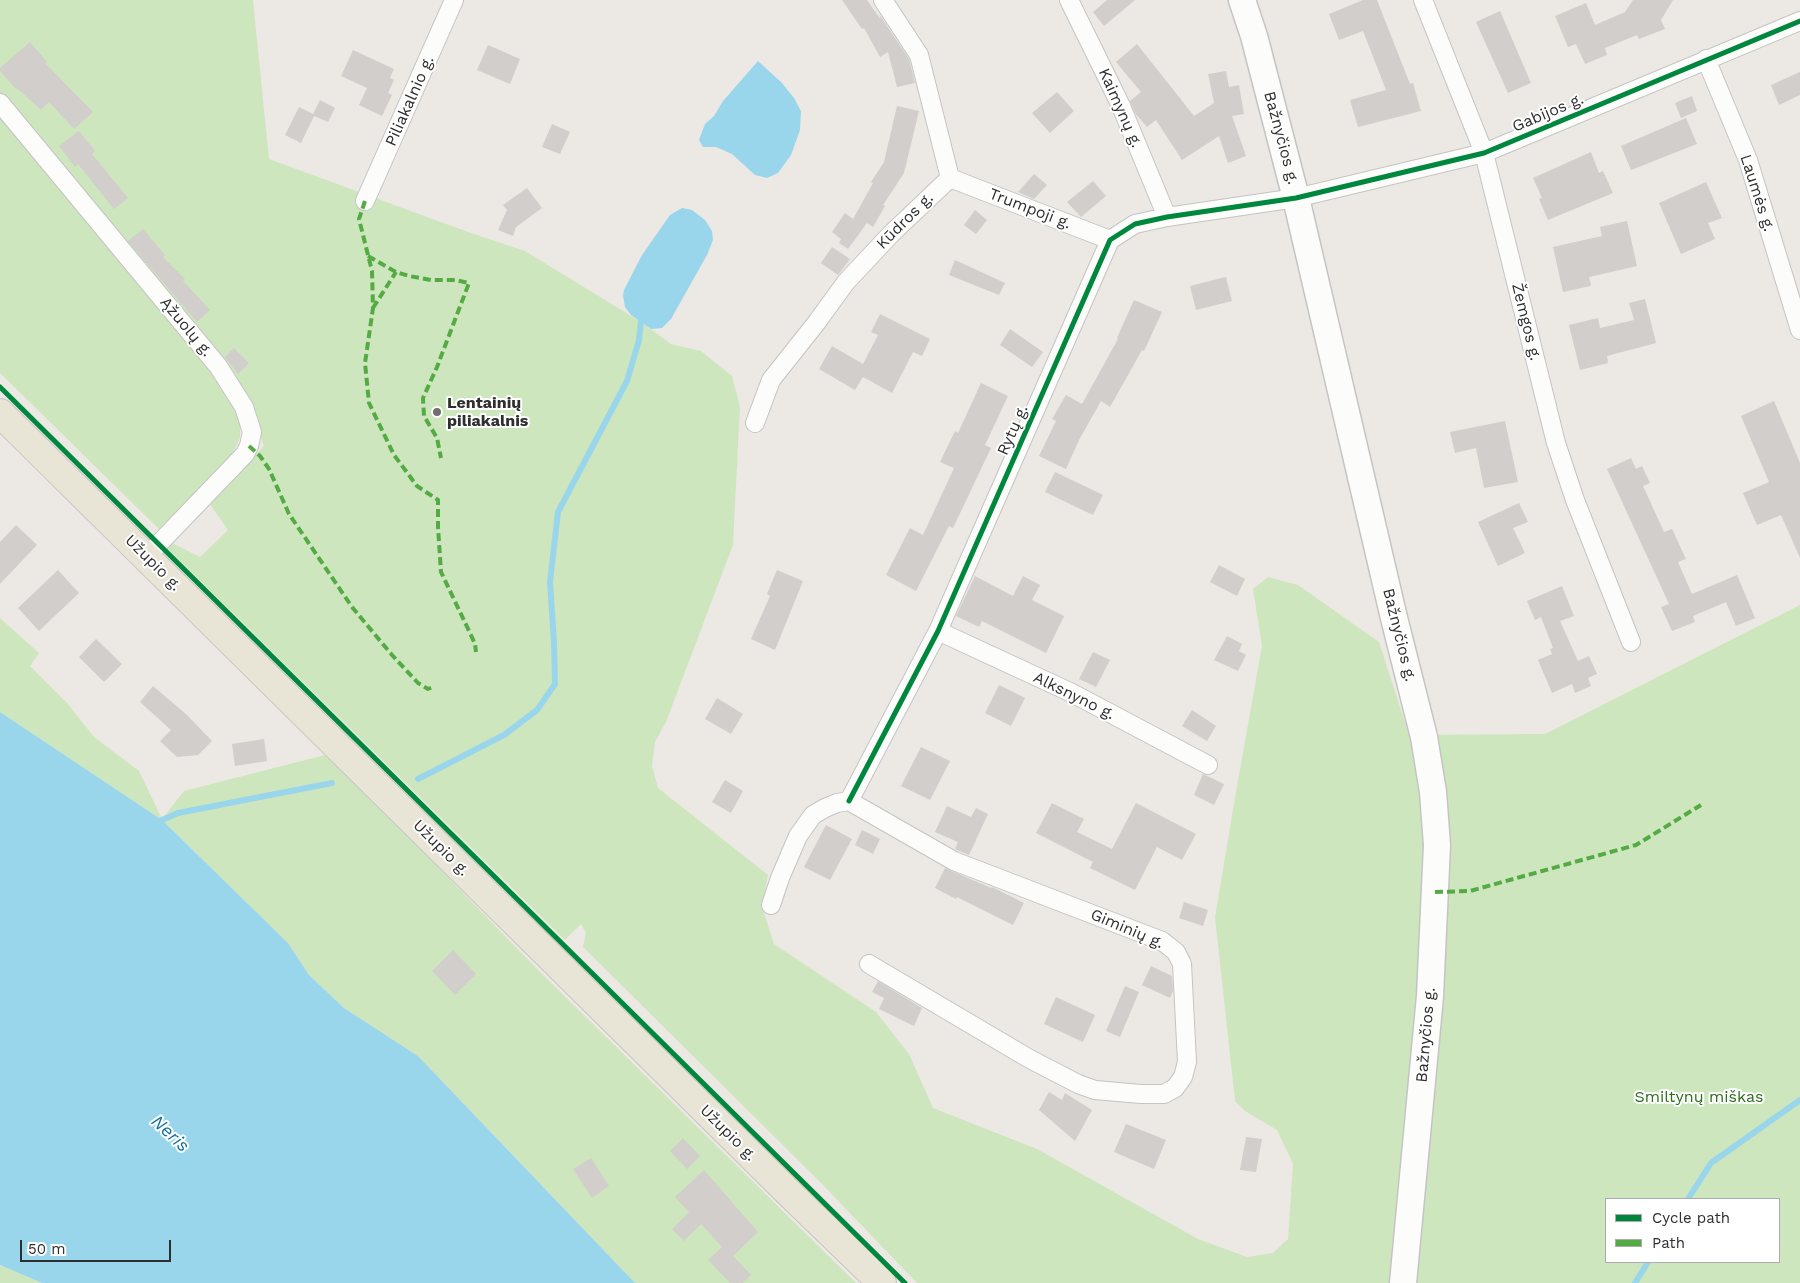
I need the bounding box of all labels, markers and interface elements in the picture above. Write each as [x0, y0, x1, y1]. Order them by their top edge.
street label: Piliakalnio g. [381, 53, 439, 149]
street label: Kaimynų g. [1094, 65, 1146, 151]
street label: Bažnyčios g. [1259, 89, 1303, 187]
street label: Gabijos g. [1510, 89, 1586, 137]
street label: Laumės g. [1736, 152, 1778, 234]
street label: Trumpoji g. [986, 185, 1074, 233]
street label: Kūdros g. [873, 189, 937, 253]
street label: Žemgos g. [1507, 281, 1545, 363]
street label: Ąžuolų g. [156, 293, 216, 361]
place label: Lentainių piliakalnis [447, 393, 528, 431]
street label: Rytų g. [993, 402, 1033, 458]
marker: Lentainių piliakalnis [431, 406, 443, 418]
street label: Užupio g. [121, 531, 185, 595]
street label: Bažnyčios g. [1378, 586, 1420, 684]
street label: Alksnyno g. [1030, 668, 1118, 724]
street label: Užupio g. [409, 816, 473, 880]
street label: Giminių g. [1088, 905, 1166, 953]
street label: Bažnyčios g. [1412, 987, 1440, 1083]
park label: Smiltynų miškas [1635, 1087, 1763, 1107]
street label: Užupio g. [696, 1101, 760, 1165]
water label: Neris [147, 1111, 193, 1157]
legend [1605, 1198, 1780, 1263]
text: Cycle path [1652, 1209, 1730, 1227]
scale bar [22, 1230, 174, 1262]
text: Path [1652, 1234, 1685, 1252]
text: 50 m [28, 1240, 65, 1258]

